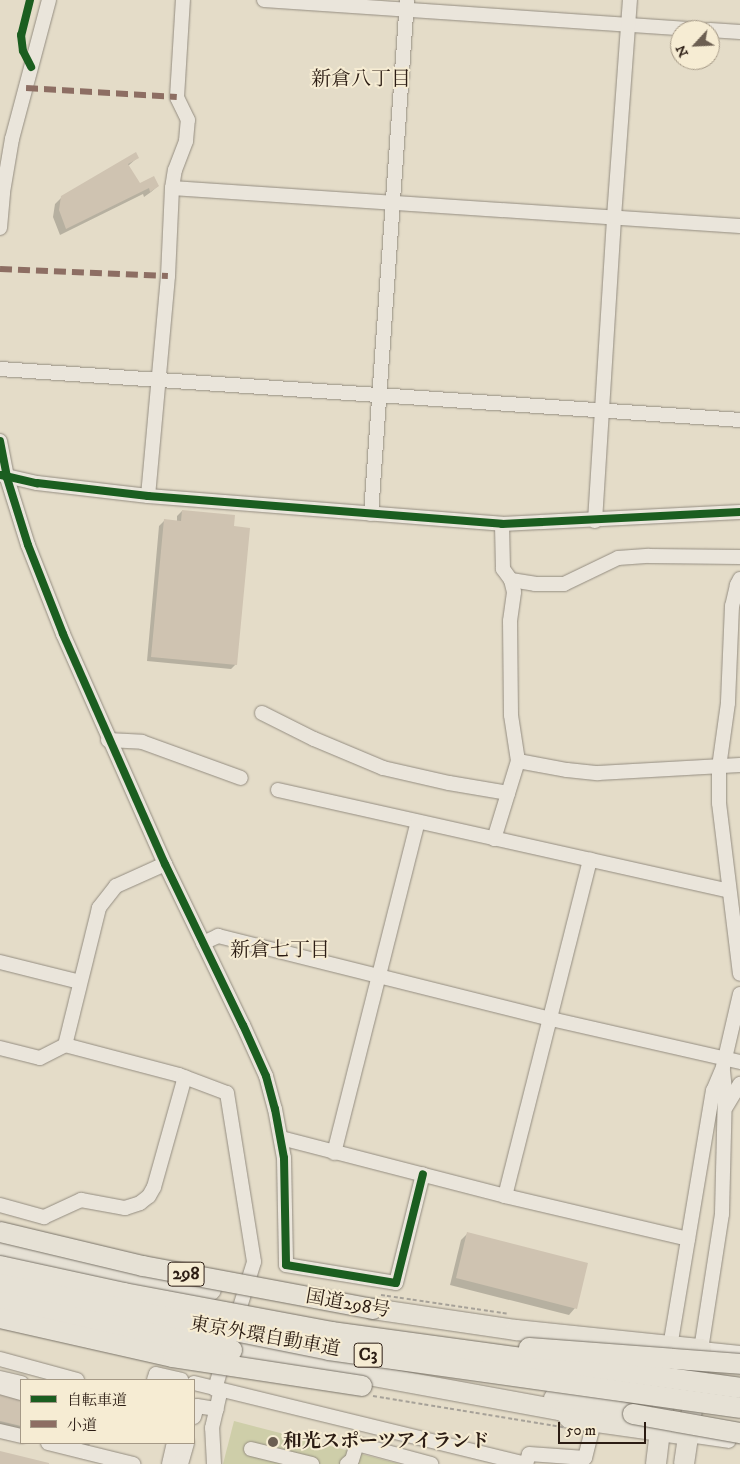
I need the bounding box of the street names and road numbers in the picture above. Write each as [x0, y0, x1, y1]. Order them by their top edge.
road number: 298 [167, 1258, 205, 1290]
street label: 国道298号 [304, 1285, 392, 1323]
street label: 東京外環自動車道 [188, 1313, 342, 1361]
road number: C3 [353, 1340, 383, 1370]

